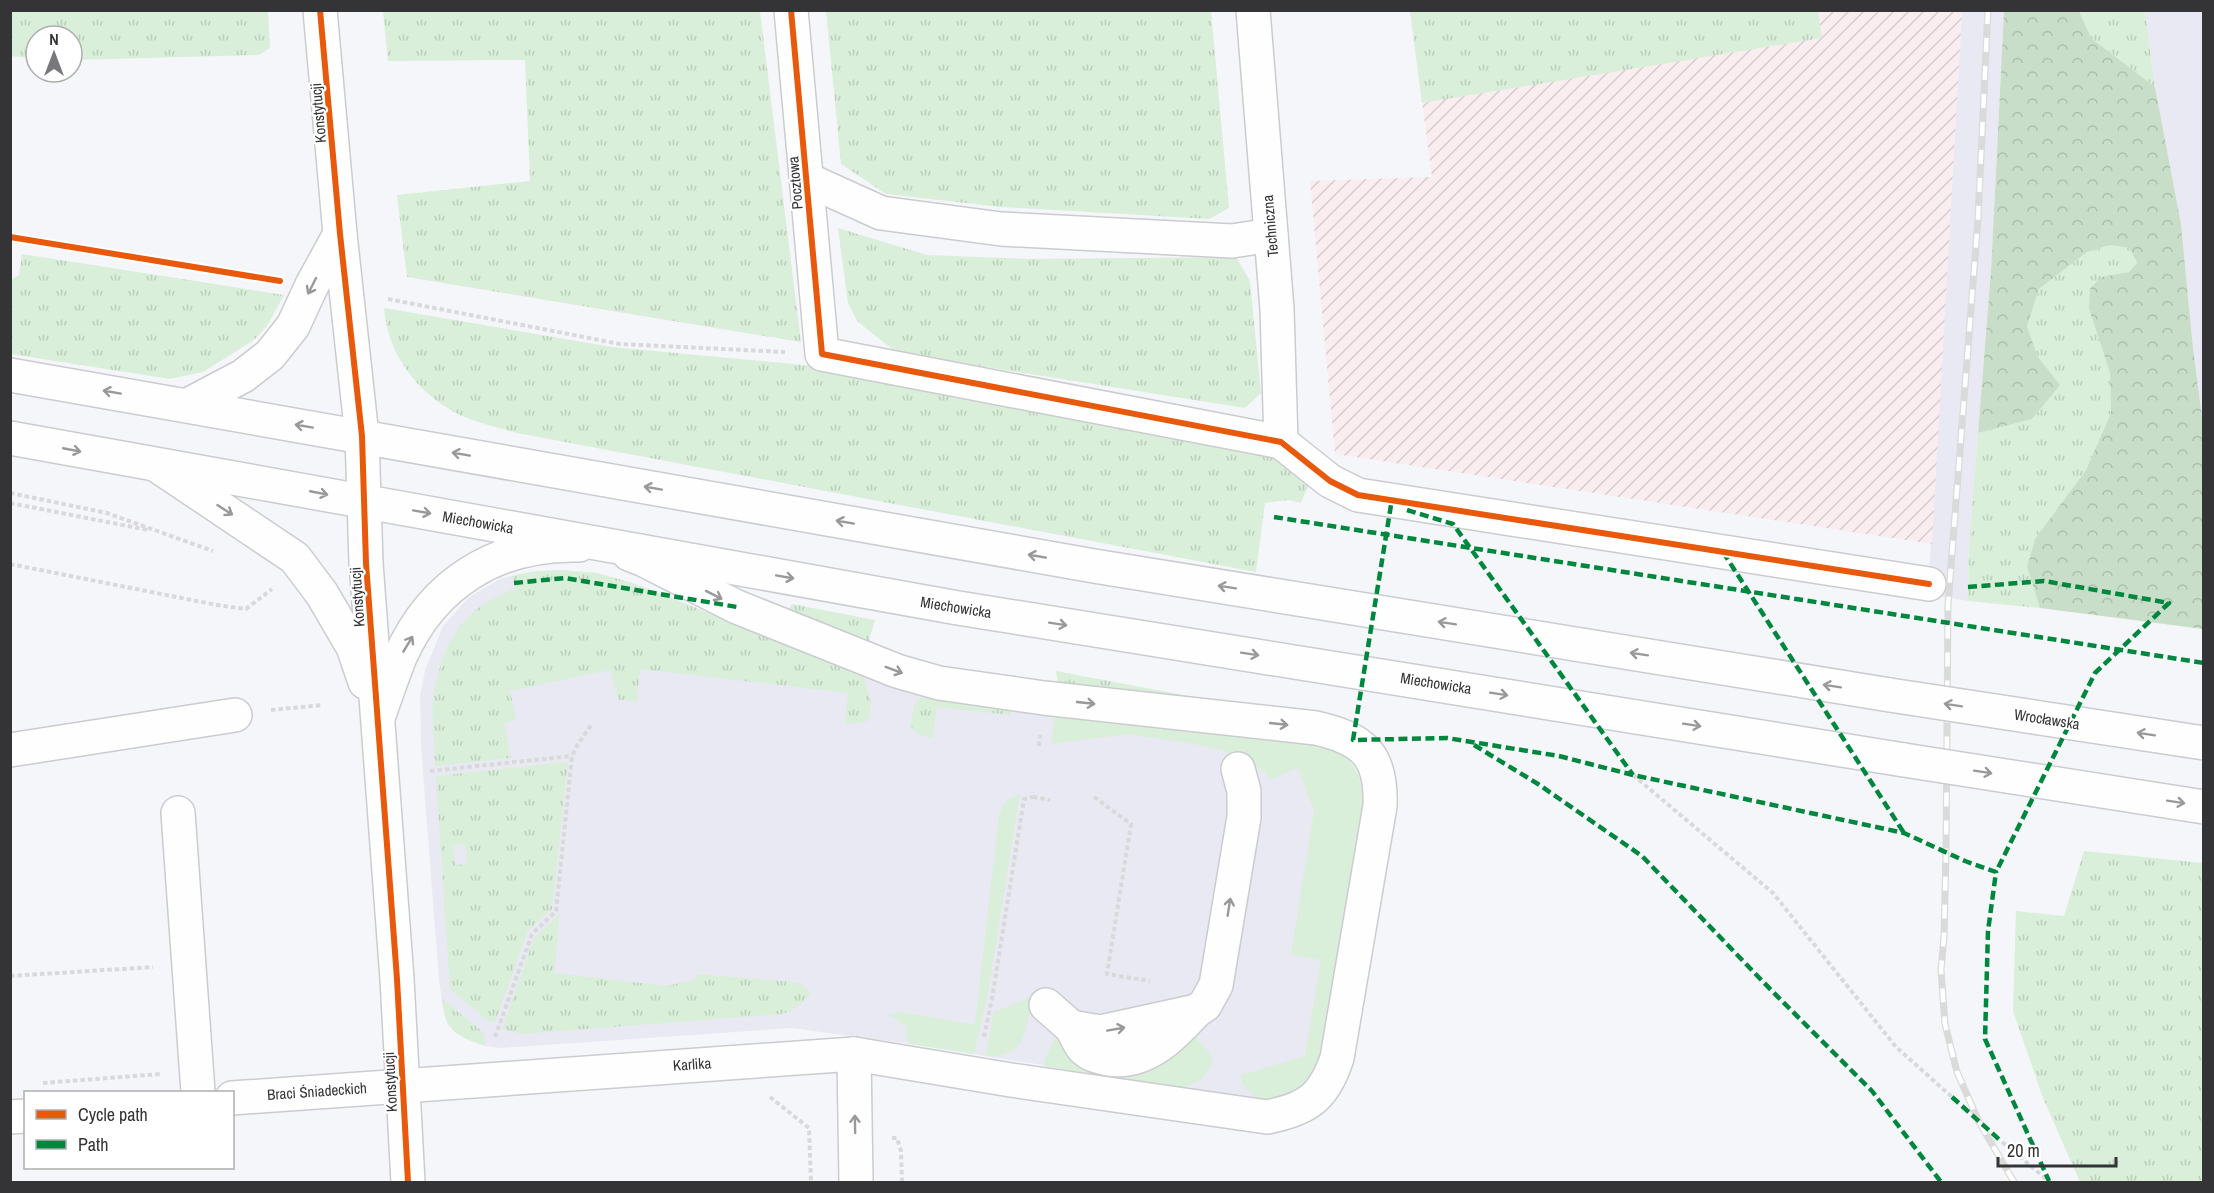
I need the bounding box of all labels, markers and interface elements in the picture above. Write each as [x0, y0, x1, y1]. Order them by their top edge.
north arrow [24, 24, 84, 84]
text: N [49, 28, 59, 50]
street label: Konstytucji [305, 82, 331, 144]
street label: Pocztowa [782, 155, 808, 210]
street label: Techniczna [1257, 194, 1283, 258]
one-way arrow [306, 276, 317, 294]
one-way arrow [103, 386, 123, 397]
one-way arrow [295, 420, 315, 431]
one-way arrow [61, 445, 81, 456]
one-way arrow [451, 448, 471, 459]
one-way arrow [643, 482, 663, 493]
one-way arrow [309, 488, 329, 499]
one-way arrow [216, 503, 233, 516]
street label: Miechowicka [441, 505, 515, 539]
one-way arrow [411, 507, 431, 518]
one-way arrow [835, 516, 855, 527]
one-way arrow [1027, 550, 1047, 561]
street label: Konstytucji [344, 566, 370, 628]
one-way arrow [775, 572, 794, 583]
one-way arrow [1218, 582, 1237, 593]
one-way arrow [704, 590, 722, 601]
street label: Miechowicka [919, 591, 993, 623]
one-way arrow [1438, 617, 1457, 628]
one-way arrow [1047, 618, 1067, 629]
one-way arrow [402, 636, 414, 653]
one-way arrow [1240, 648, 1260, 659]
one-way arrow [1630, 649, 1650, 660]
one-way arrow [884, 665, 903, 676]
street label: Miechowicka [1399, 667, 1473, 699]
one-way arrow [1823, 680, 1842, 691]
one-way arrow [1489, 688, 1508, 699]
one-way arrow [1075, 697, 1095, 708]
one-way arrow [1944, 699, 1963, 710]
street label: Wrocławska [2013, 703, 2081, 735]
one-way arrow [1269, 719, 1289, 730]
one-way arrow [1681, 720, 1701, 731]
one-way arrow [2136, 729, 2156, 740]
one-way arrow [1973, 767, 1992, 778]
one-way arrow [2165, 797, 2185, 808]
one-way arrow [1224, 898, 1235, 917]
one-way arrow [1106, 1023, 1125, 1034]
street label: Konstytucji [378, 1051, 402, 1113]
street label: Karlika [672, 1052, 712, 1076]
street label: Braci Śniadeckich [266, 1077, 368, 1105]
legend [24, 1091, 234, 1169]
text: Cycle path [78, 1102, 148, 1127]
one-way arrow [849, 1115, 861, 1135]
scale bar [1998, 1130, 2116, 1168]
text: Path [78, 1132, 108, 1157]
text: 20 m [2007, 1138, 2040, 1163]

